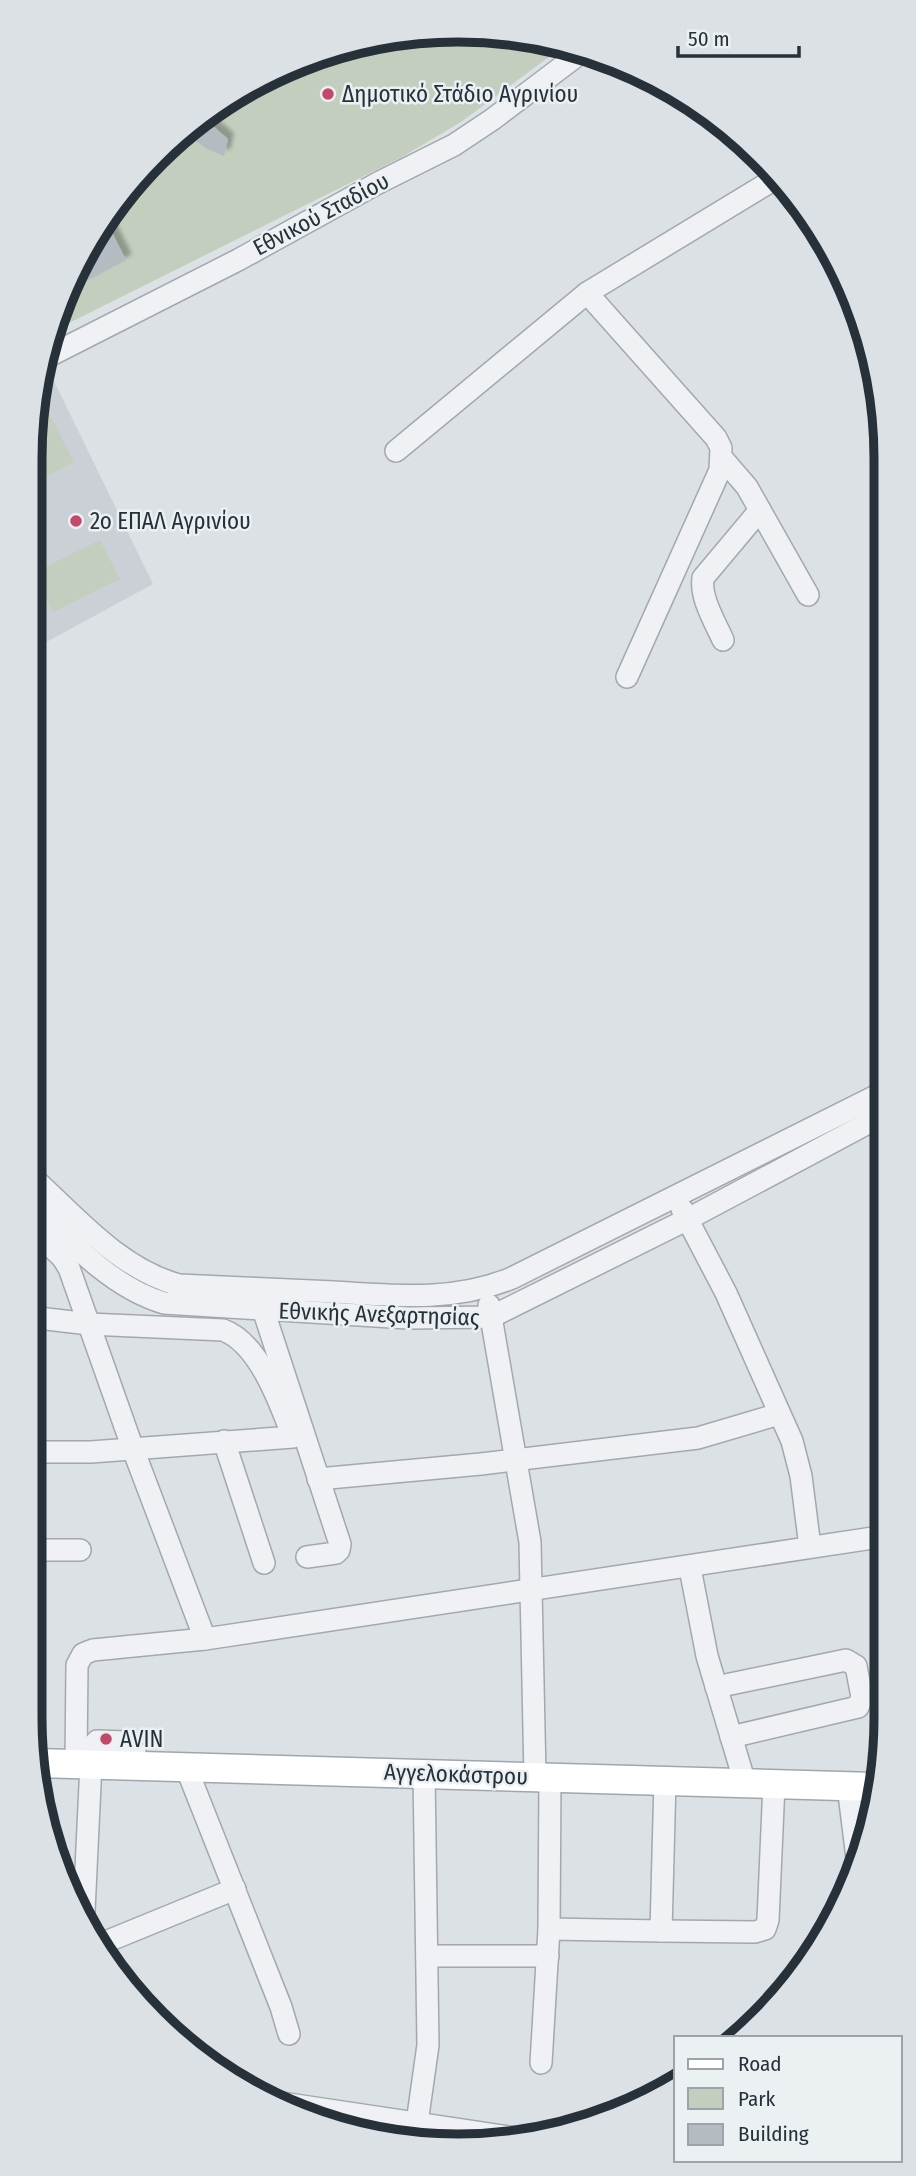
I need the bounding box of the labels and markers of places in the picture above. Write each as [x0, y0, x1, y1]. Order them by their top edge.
place label: Δημοτικό Στάδιο Αγρινίου [342, 80, 578, 108]
marker: Δημοτικό Στάδιο Αγρινίου [320, 86, 336, 102]
place label: 2ο ΕΠΑΛ Αγρινίου [90, 507, 251, 535]
marker: 2ο ΕΠΑΛ Αγρινίου [68, 513, 84, 529]
place label: AVIN [120, 1725, 163, 1753]
marker: AVIN [98, 1731, 114, 1747]

